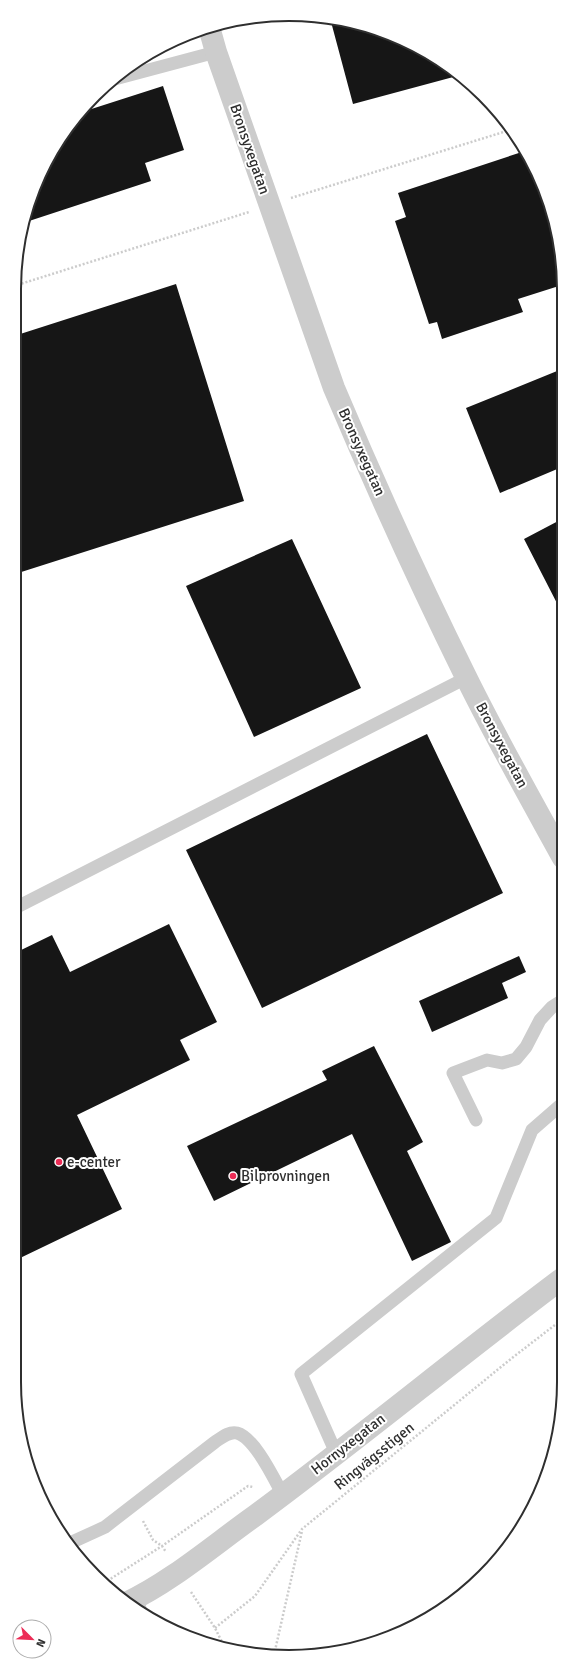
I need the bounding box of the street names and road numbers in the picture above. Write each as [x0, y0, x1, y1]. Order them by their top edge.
street label: Bronsyxegatan [226, 102, 274, 196]
street label: Bronsyxegatan [335, 405, 389, 499]
street label: Bronsyxegatan [472, 699, 532, 791]
street label: Hornyxegatan [307, 1410, 389, 1478]
street label: Ringvägsstigen [330, 1418, 418, 1494]

